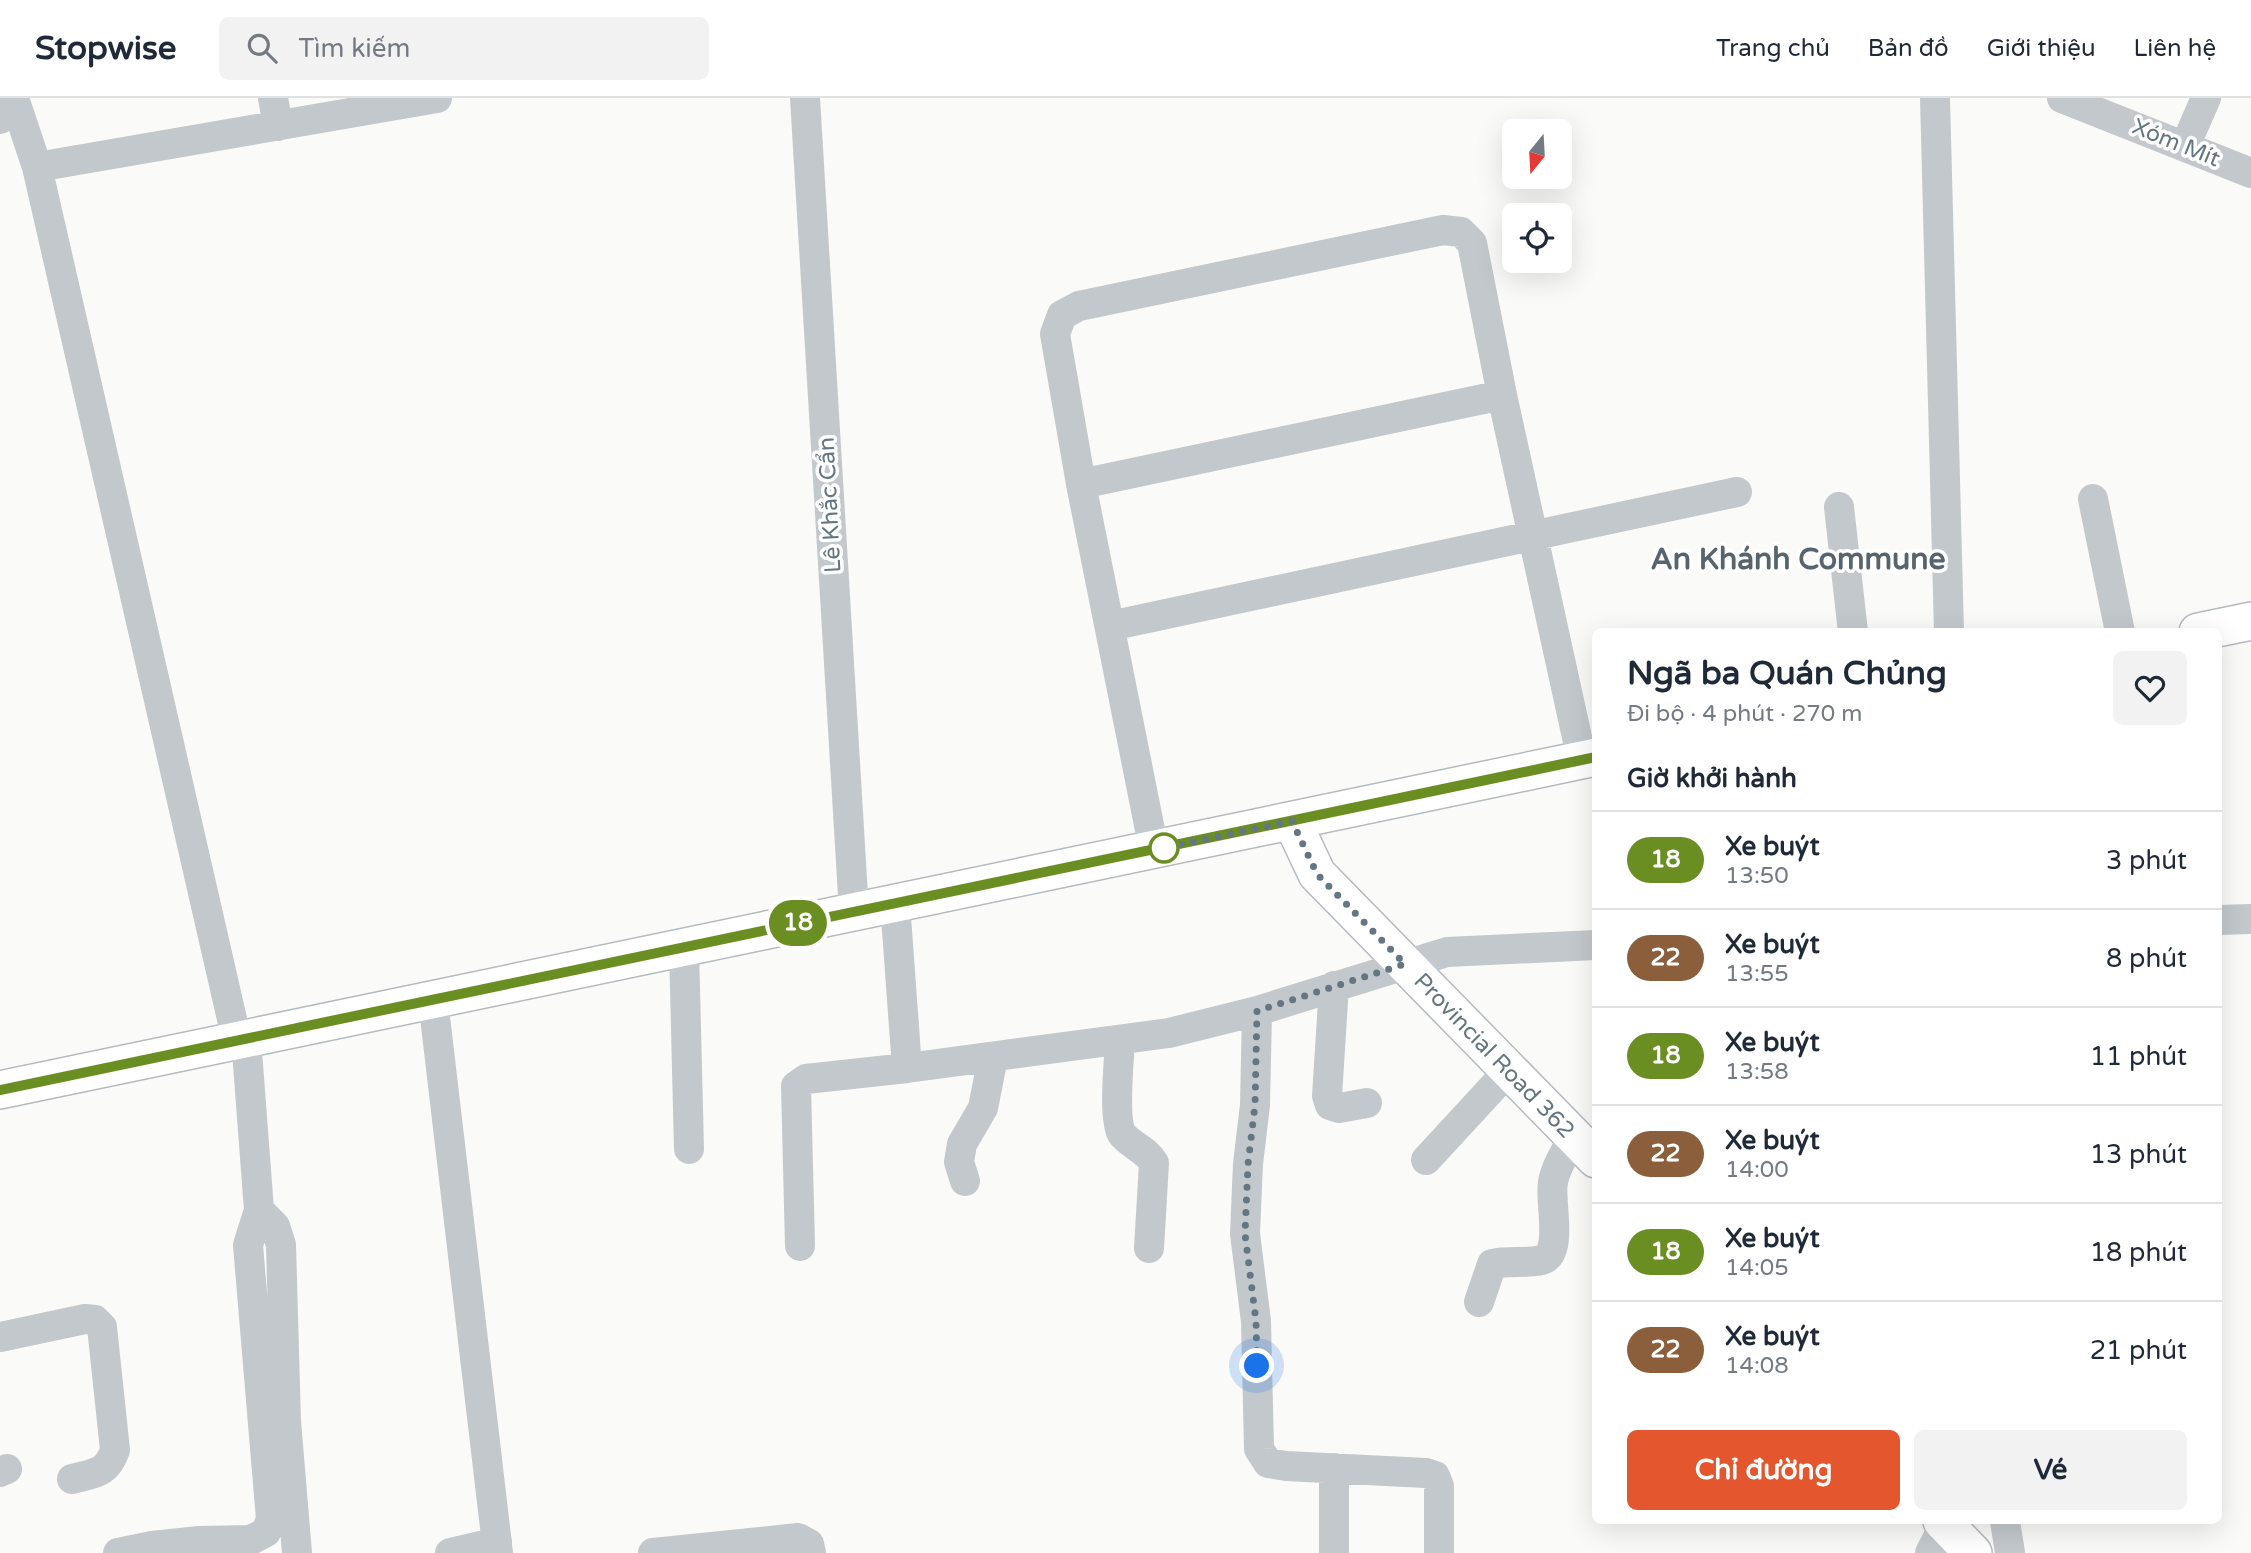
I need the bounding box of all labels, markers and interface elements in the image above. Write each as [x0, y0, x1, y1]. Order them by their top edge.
search box [219, 17, 709, 80]
text: Stopwise [35, 29, 177, 68]
icon: search [243, 29, 281, 67]
text: Tìm kiếm [299, 33, 410, 64]
text: Trang chủ [1716, 34, 1830, 63]
text: Bản đồ [1868, 34, 1949, 63]
text: Giới thiệu [1987, 34, 2096, 63]
text: Liên hệ [2134, 34, 2216, 63]
street label: Xóm Mít [2128, 113, 2224, 173]
north arrow [1502, 119, 1572, 189]
map controls [1502, 119, 1572, 273]
button: locate [1502, 203, 1572, 273]
street label: Lê Khắc Cẩn [812, 436, 848, 574]
district label: An Khánh Commune [1651, 541, 1945, 578]
button: heart [2113, 651, 2187, 725]
text: Ngã ba Quán Chủng [1627, 654, 1947, 693]
text: Đi bộ · 4 phút · 270 m [1627, 700, 1862, 728]
text: Giờ khởi hành [1627, 763, 1797, 794]
text: Xe buýt [1725, 831, 1820, 862]
unlabelled marker [1149, 833, 1179, 863]
text: 18 [1650, 845, 1681, 874]
text: 3 phút [2106, 845, 2187, 876]
text: 13:50 [1725, 862, 1789, 890]
line badge: 18 [766, 900, 830, 946]
text: 18 [783, 908, 813, 937]
text: Xe buýt [1725, 929, 1820, 960]
text: 22 [1650, 943, 1681, 972]
text: 8 phút [2106, 943, 2187, 974]
text: 13:55 [1725, 960, 1789, 988]
street label: Provincial Road 362 [1408, 967, 1580, 1145]
text: Xe buýt [1725, 1027, 1820, 1058]
text: 18 [1650, 1041, 1681, 1070]
text: 11 phút [2090, 1041, 2187, 1072]
text: 13:58 [1725, 1058, 1789, 1086]
text: Xe buýt [1725, 1125, 1820, 1156]
text: 22 [1650, 1139, 1681, 1168]
text: 13 phút [2090, 1139, 2187, 1170]
text: 14:00 [1725, 1156, 1789, 1184]
text: Xe buýt [1725, 1223, 1820, 1254]
text: 18 [1650, 1237, 1681, 1266]
text: 18 phút [2090, 1237, 2187, 1268]
text: 14:05 [1725, 1254, 1789, 1282]
text: Xe buýt [1725, 1321, 1820, 1352]
text: 22 [1650, 1335, 1681, 1364]
text: 21 phút [2090, 1335, 2187, 1366]
your location [1239, 1348, 1274, 1383]
text: 14:08 [1725, 1352, 1789, 1380]
button: Chỉ đường [1627, 1430, 1900, 1510]
button: Vé [1914, 1430, 2187, 1510]

